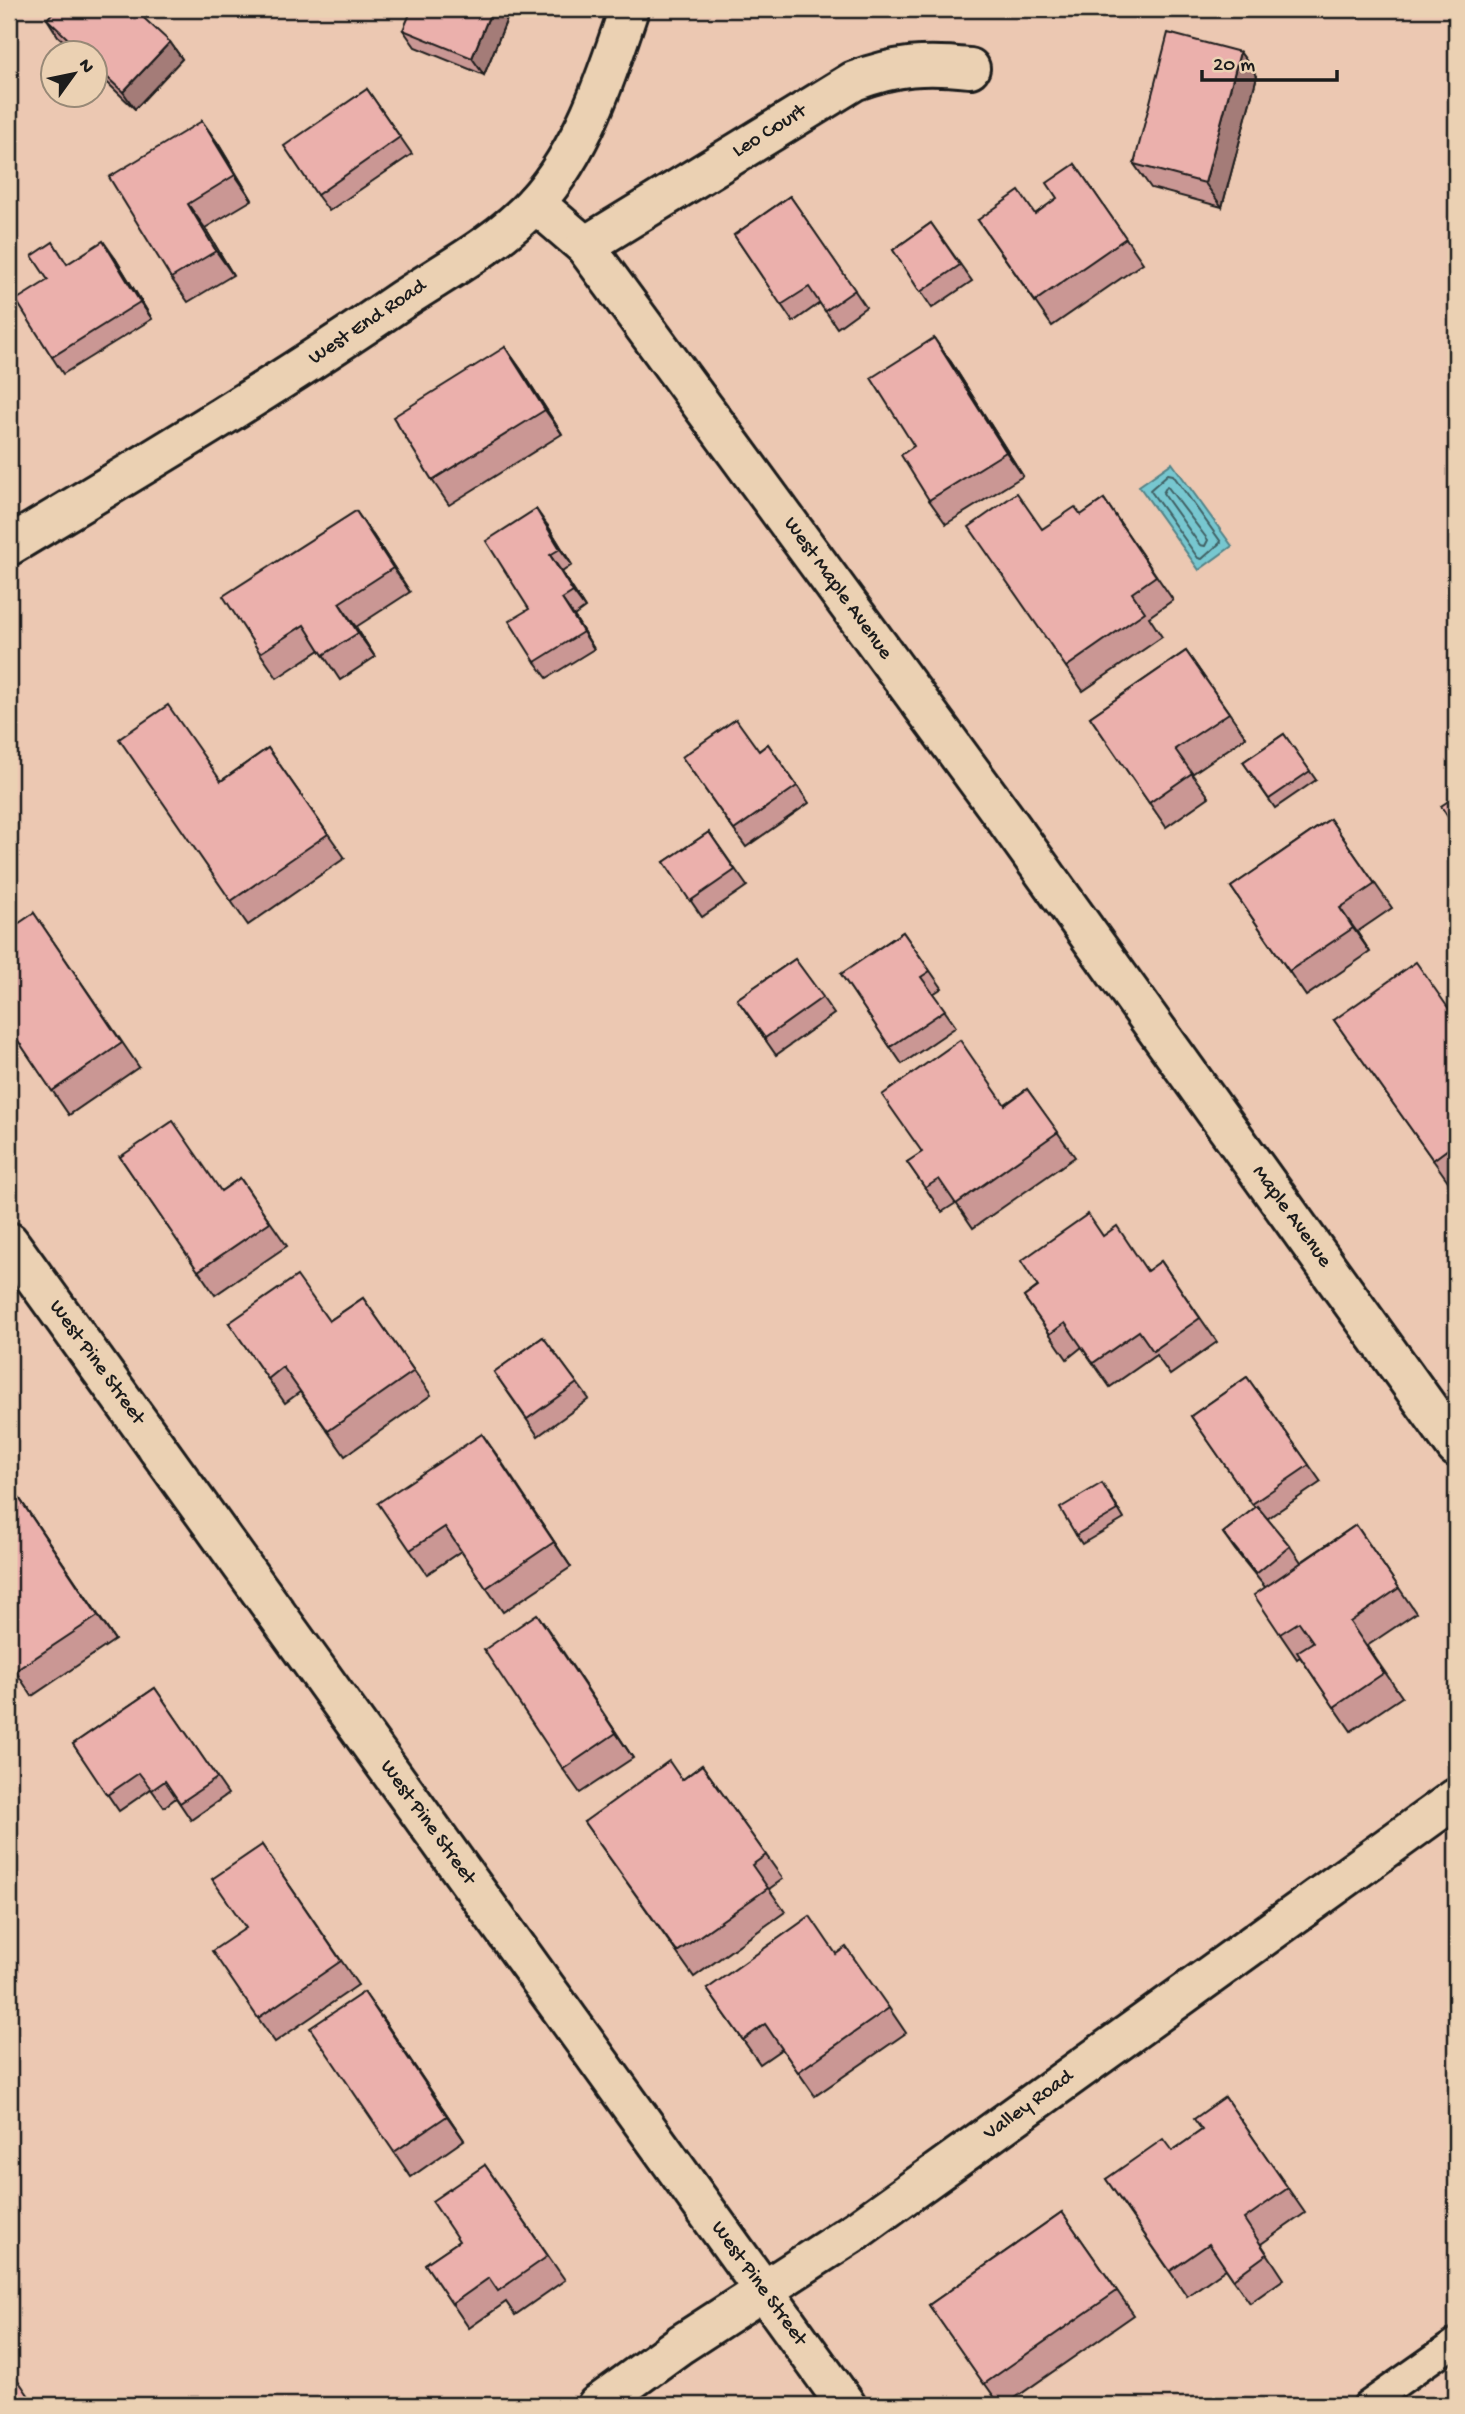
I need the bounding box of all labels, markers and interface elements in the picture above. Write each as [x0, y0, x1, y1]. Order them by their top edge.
north arrow [38, 38, 108, 108]
scale bar [1202, 38, 1337, 82]
text: 20 m [1213, 54, 1255, 79]
text: N [72, 55, 98, 78]
street label: Leo Court [728, 98, 814, 164]
street label: West End Road [305, 274, 433, 371]
street label: West Maple Avenue [777, 513, 898, 666]
street label: Maple Avenue [1246, 1161, 1337, 1274]
street label: West Pine Street [42, 1296, 151, 1432]
street label: West Pine Street [373, 1756, 482, 1892]
street label: Valley Road [979, 2064, 1080, 2147]
street label: West Pine Street [704, 2217, 813, 2353]

